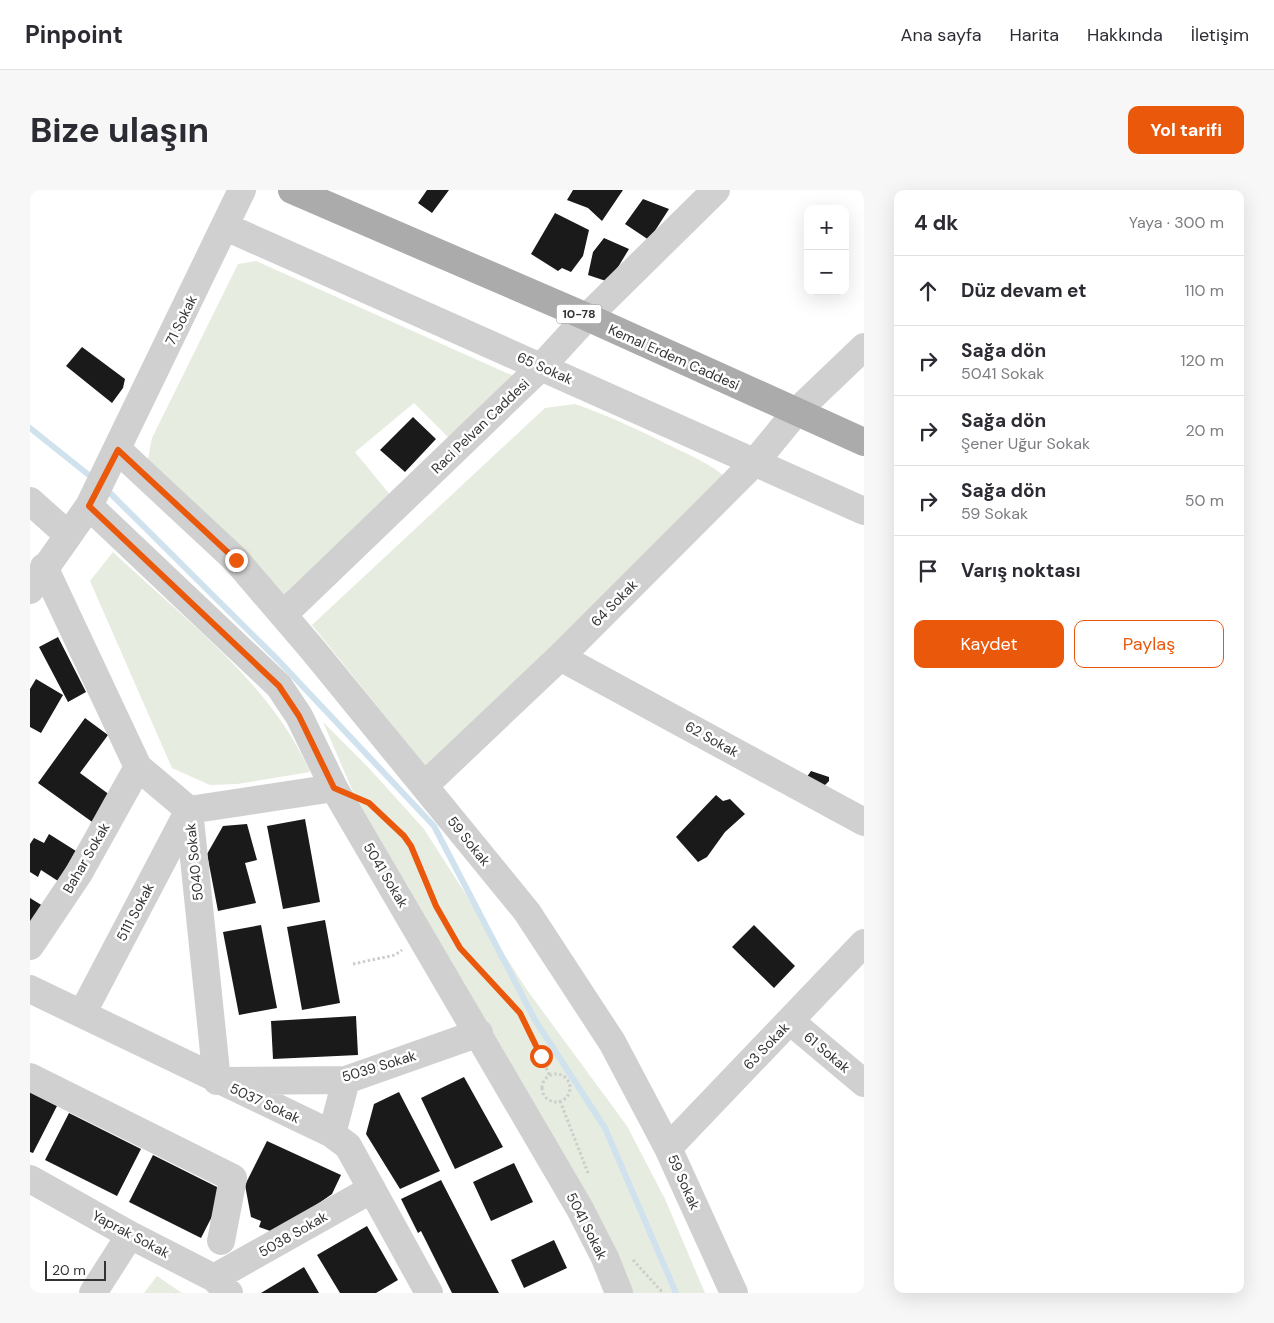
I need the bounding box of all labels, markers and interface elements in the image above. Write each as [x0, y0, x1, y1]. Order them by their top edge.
text: Pinpoint [25, 19, 123, 50]
text: Ana sayfa [901, 23, 981, 47]
text: Harita [1009, 23, 1059, 47]
text: Hakkında [1087, 23, 1163, 47]
text: İletişim [1191, 23, 1249, 47]
button: Yol tarifi [1128, 106, 1244, 154]
text: Bize ulaşın [30, 107, 209, 153]
map controls [804, 205, 849, 295]
button: + [804, 205, 849, 250]
text: 4 dk [914, 209, 958, 237]
text: Yaya · 300 m [1129, 212, 1224, 233]
button: − [804, 250, 849, 295]
icon: ahead [914, 277, 942, 305]
text: Düz devam et [961, 278, 1087, 303]
text: 110 m [1185, 280, 1224, 301]
street label: 71 Sokak [161, 292, 201, 348]
road number: 10-78 [556, 305, 602, 324]
street label: Kemal Erdem Caddesi [606, 320, 742, 394]
text: Sağa dön [961, 338, 1046, 363]
icon: right [914, 347, 942, 375]
street label: 65 Sokak [514, 348, 576, 388]
text: 120 m [1180, 350, 1224, 371]
text: 5041 Sokak [961, 363, 1044, 384]
street label: Raci Pelvan Caddesi [427, 375, 533, 477]
text: Sağa dön [961, 408, 1046, 433]
icon: right [914, 417, 942, 445]
text: 20 m [1185, 420, 1224, 441]
text: Şener Uğur Sokak [961, 433, 1090, 454]
text: Sağa dön [961, 478, 1046, 503]
icon: right [914, 487, 942, 515]
text: 50 m [1185, 490, 1224, 511]
text: 59 Sokak [961, 503, 1028, 524]
route end [225, 549, 248, 572]
icon: arrive [914, 557, 942, 585]
text: Varış noktası [961, 558, 1081, 583]
street label: 64 Sokak [587, 576, 641, 630]
button: Kaydet [914, 620, 1064, 668]
button: Paylaş [1074, 620, 1224, 668]
street label: 62 Sokak [682, 717, 742, 761]
street label: 59 Sokak [444, 813, 494, 869]
street label: Bahar Sokak [59, 819, 113, 897]
street label: 5040 Sokak [181, 822, 207, 902]
street label: 5041 Sokak [360, 839, 412, 911]
street label: 5111 Sokak [112, 880, 158, 944]
street label: 63 Sokak [739, 1019, 793, 1073]
street label: 61 Sokak [800, 1027, 854, 1077]
route start [530, 1045, 553, 1068]
street label: 5039 Sokak [340, 1046, 418, 1086]
street label: 5037 Sokak [227, 1079, 303, 1127]
street label: 59 Sokak [664, 1152, 704, 1212]
street label: 5041 Sokak [562, 1189, 612, 1263]
street label: Yaprak Sokak [89, 1206, 173, 1262]
street label: 5038 Sokak [255, 1207, 331, 1261]
scale bar [45, 1258, 106, 1281]
text: 20 m [52, 1261, 86, 1279]

